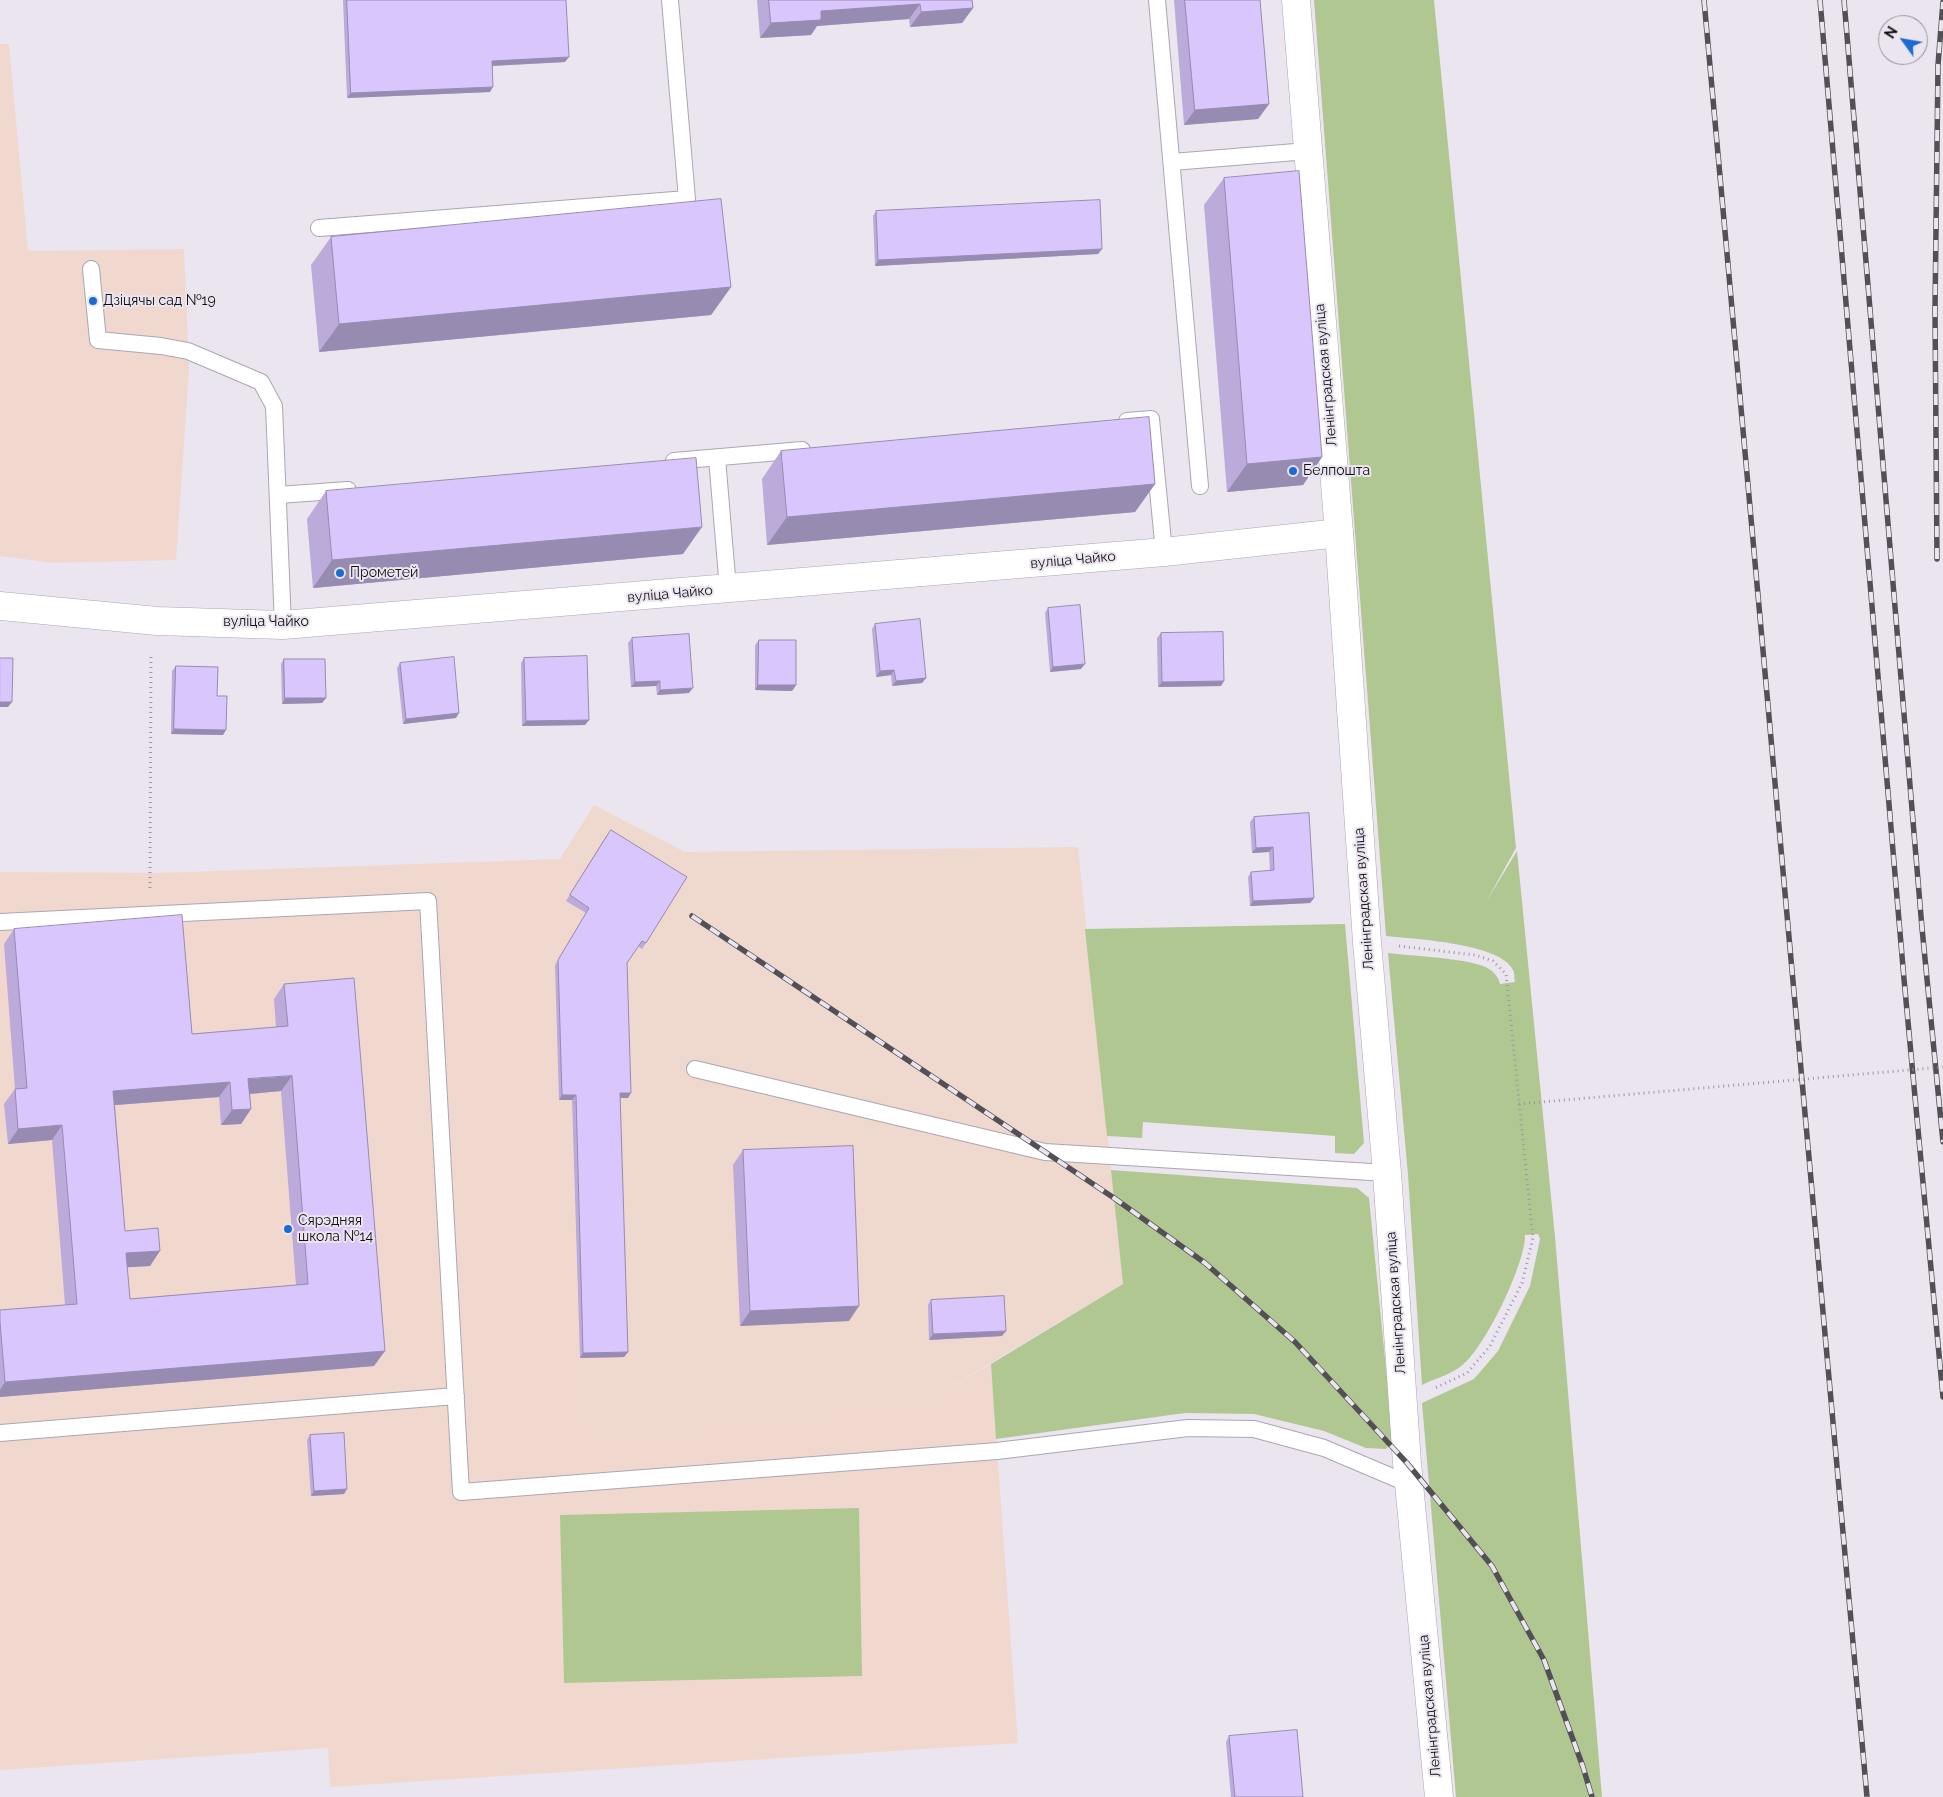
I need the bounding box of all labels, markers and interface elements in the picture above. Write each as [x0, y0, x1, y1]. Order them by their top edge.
north arrow [1878, 15, 1928, 65]
text: N [1882, 24, 1901, 41]
place label: Дзіцячы сад №19 [103, 293, 216, 309]
marker: Дзіцячы сад №19 [87, 295, 99, 307]
street label: Ленінградская вуліца [1311, 303, 1341, 447]
place label: Белпошта [1303, 463, 1370, 479]
marker: Белпошта [1287, 465, 1299, 477]
street label: вуліца Чайко [1030, 548, 1116, 572]
place label: Прометей [350, 565, 418, 581]
marker: Прометей [334, 567, 346, 579]
street label: вуліца Чайко [627, 582, 713, 606]
street label: вуліца Чайко [223, 614, 309, 630]
street label: Ленінградская вуліца [1351, 827, 1377, 971]
place label: Сярэдняя школа №14 [298, 1213, 373, 1246]
marker: Сярэдняя школа №14 [282, 1223, 294, 1235]
street label: Ленінградская вуліца [1383, 1231, 1409, 1375]
street label: Ленінградская вуліца [1415, 1634, 1445, 1778]

